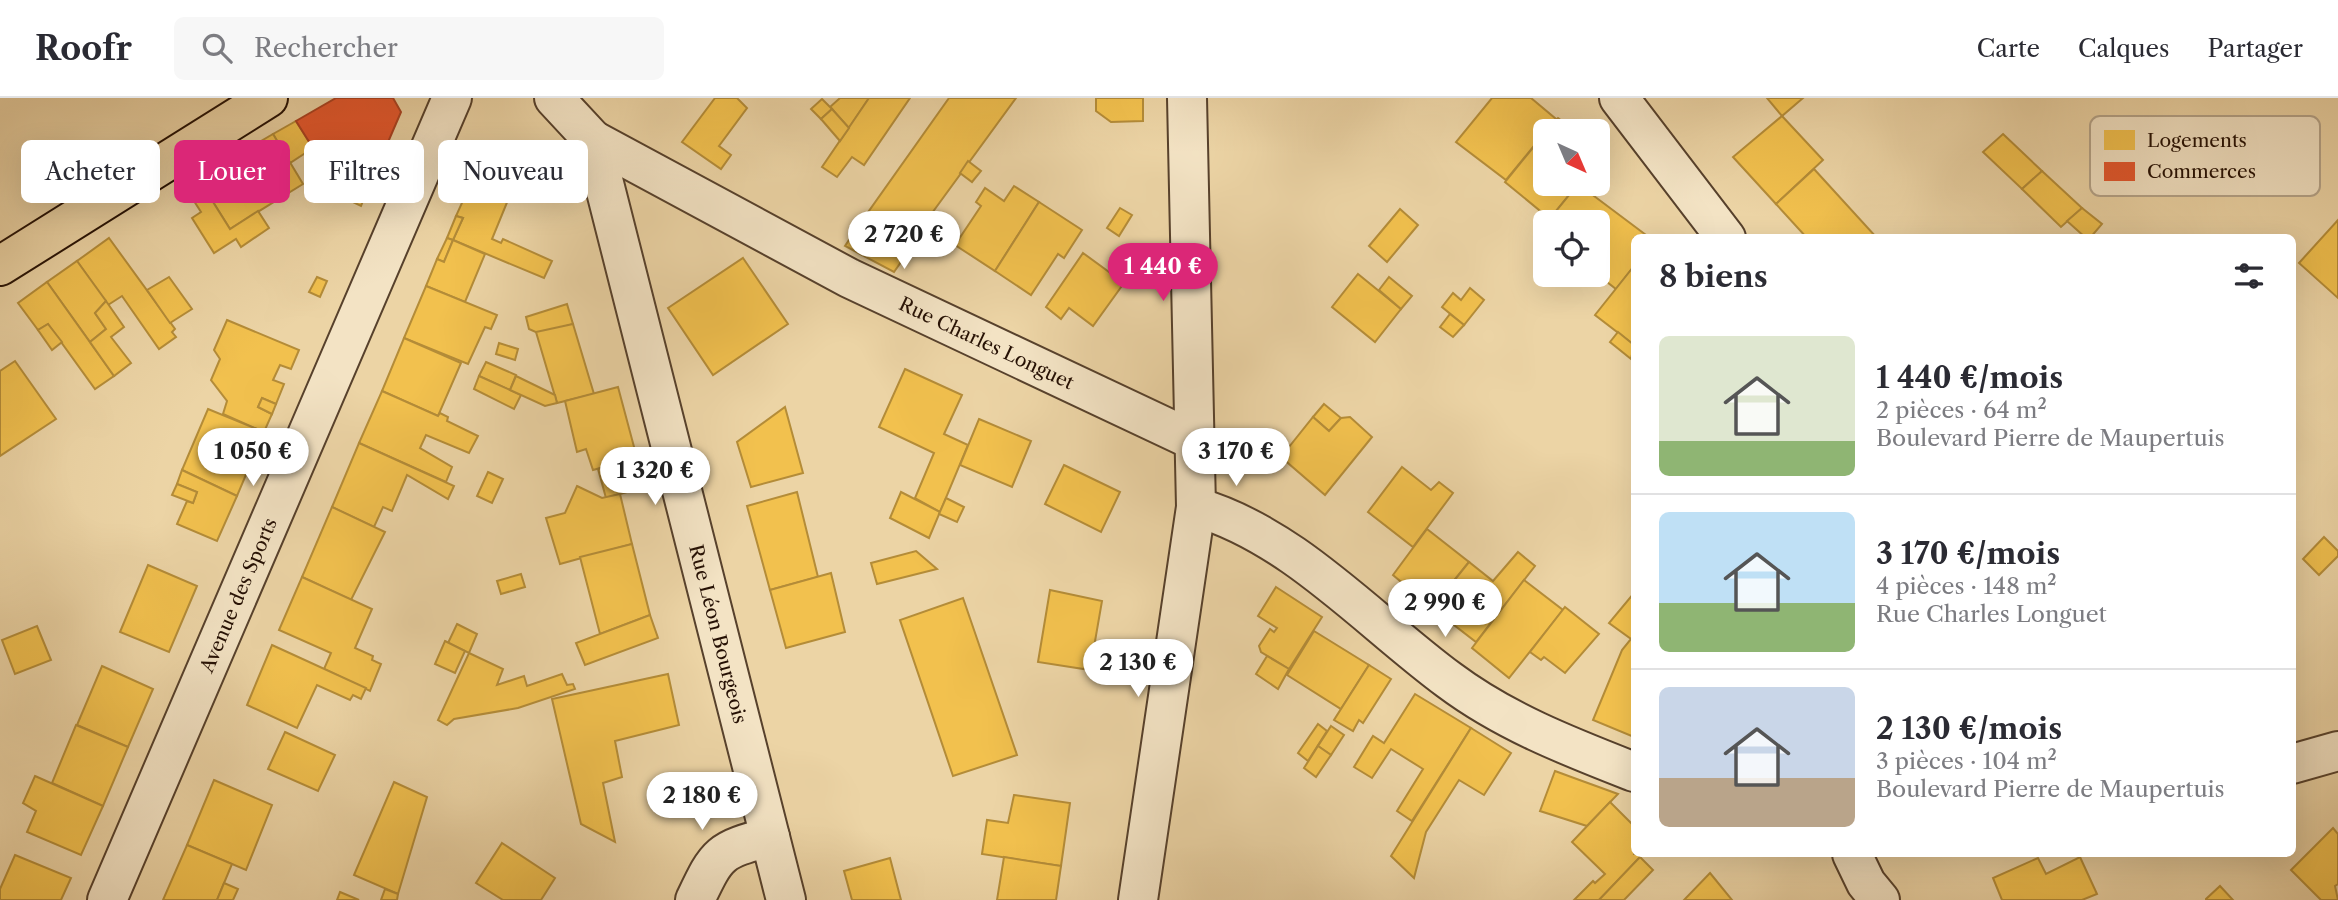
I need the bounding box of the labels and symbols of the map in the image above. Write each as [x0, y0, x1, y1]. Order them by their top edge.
legend [2090, 116, 2320, 196]
north arrow [1533, 119, 1610, 196]
text: Logements [2147, 129, 2247, 152]
text: Commerces [2147, 160, 2256, 183]
pin: 2 720 € [839, 212, 969, 271]
pin: 1 440 € [1098, 244, 1228, 303]
street label: Rue Charles Longuet [895, 292, 1078, 394]
pin: 1 050 € [188, 428, 318, 488]
pin: 3 170 € [1171, 428, 1301, 488]
pin: 1 320 € [590, 448, 720, 507]
street label: Avenue des Sports [195, 514, 282, 677]
street label: Rue Léon Bourgeois [684, 542, 752, 726]
pin: 2 990 € [1380, 580, 1510, 639]
pin: 2 130 € [1073, 640, 1203, 699]
pin: 2 180 € [637, 772, 767, 832]

